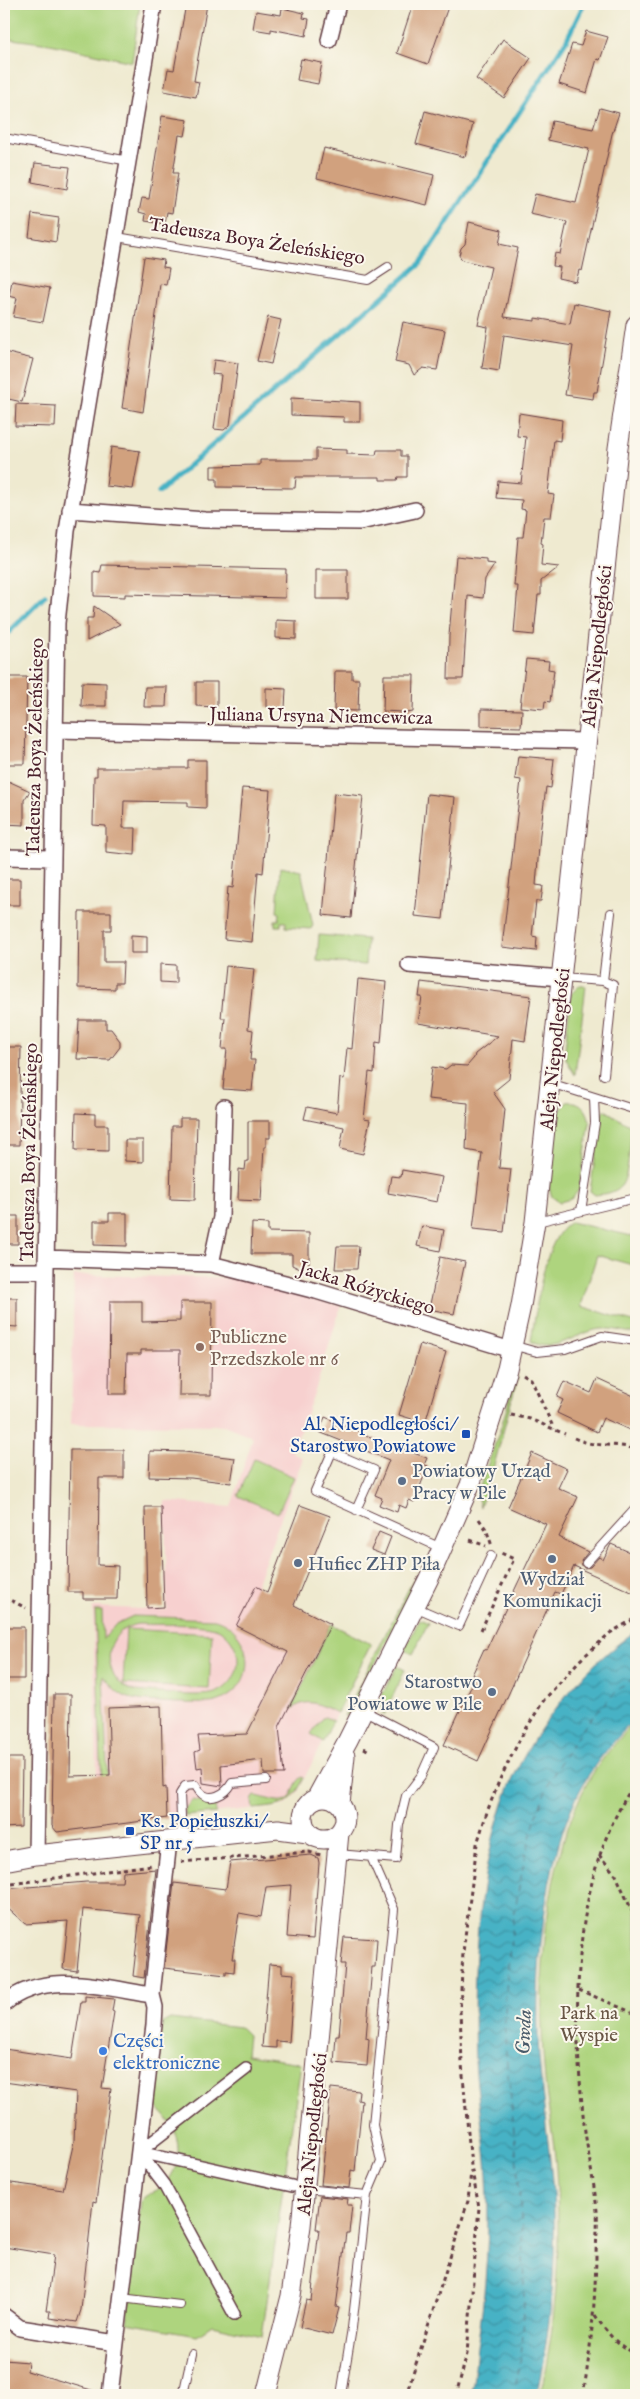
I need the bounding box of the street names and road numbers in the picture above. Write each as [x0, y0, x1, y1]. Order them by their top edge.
street label: Tadeusza Boya Żeleńskiego [147, 213, 366, 271]
street label: Aleja Niepodległości [577, 564, 618, 730]
street label: Tadeusza Boya Żeleńskiego [22, 638, 50, 856]
street label: Juliana Ursyna Niemcewicza [207, 703, 434, 731]
street label: Aleja Niepodległości [535, 967, 576, 1133]
street label: Tadeusza Boya Żeleńskiego [16, 1043, 44, 1261]
street label: Jacka Różyckiego [293, 1256, 437, 1321]
street label: Aleja Niepodległości [292, 2052, 333, 2218]

